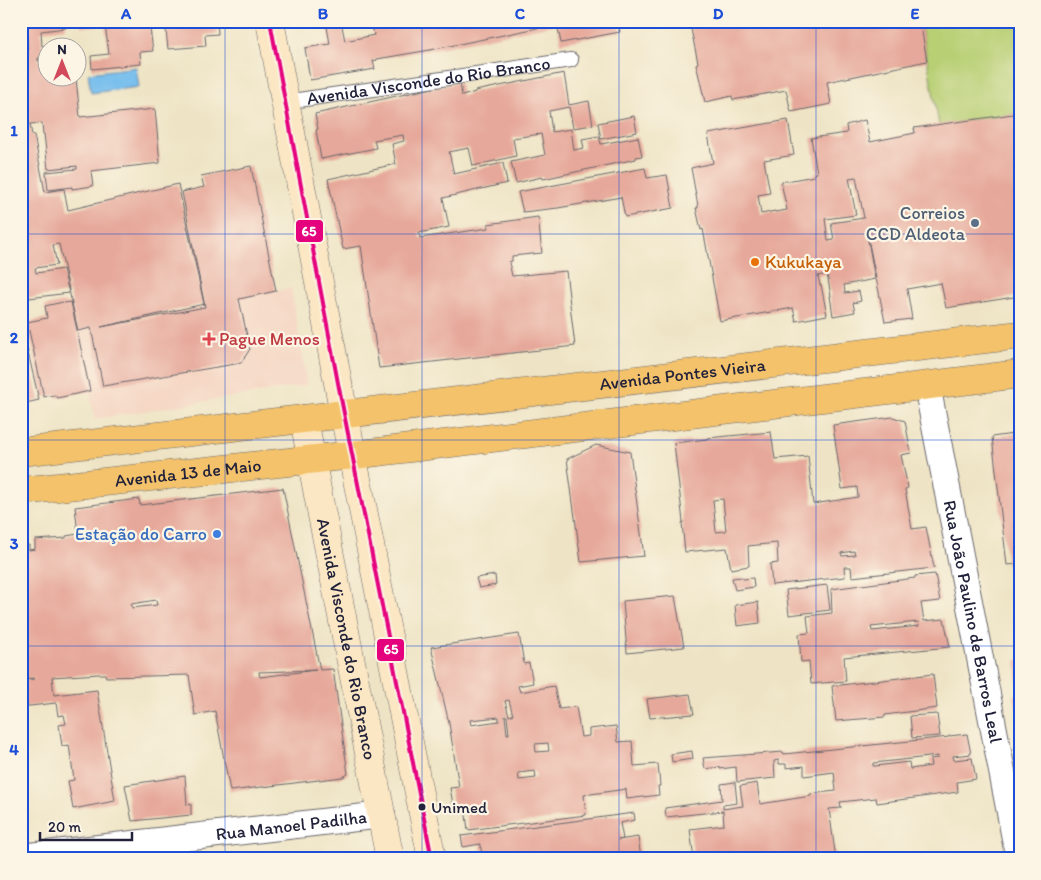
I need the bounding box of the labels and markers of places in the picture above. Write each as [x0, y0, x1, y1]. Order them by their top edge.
place label: Correios CCD Aldeota [866, 202, 966, 245]
marker: Correios CCD Aldeota [969, 217, 981, 229]
place label: Kukukaya [765, 251, 842, 273]
marker: Kukukaya [749, 256, 761, 268]
place label: Pague Menos [219, 328, 320, 350]
marker: Pague Menos [203, 333, 215, 345]
place label: Estação do Carro [75, 523, 207, 545]
marker: Estação do Carro [211, 528, 223, 540]
place label: Unimed [431, 797, 488, 817]
marker: Unimed [417, 802, 427, 812]

